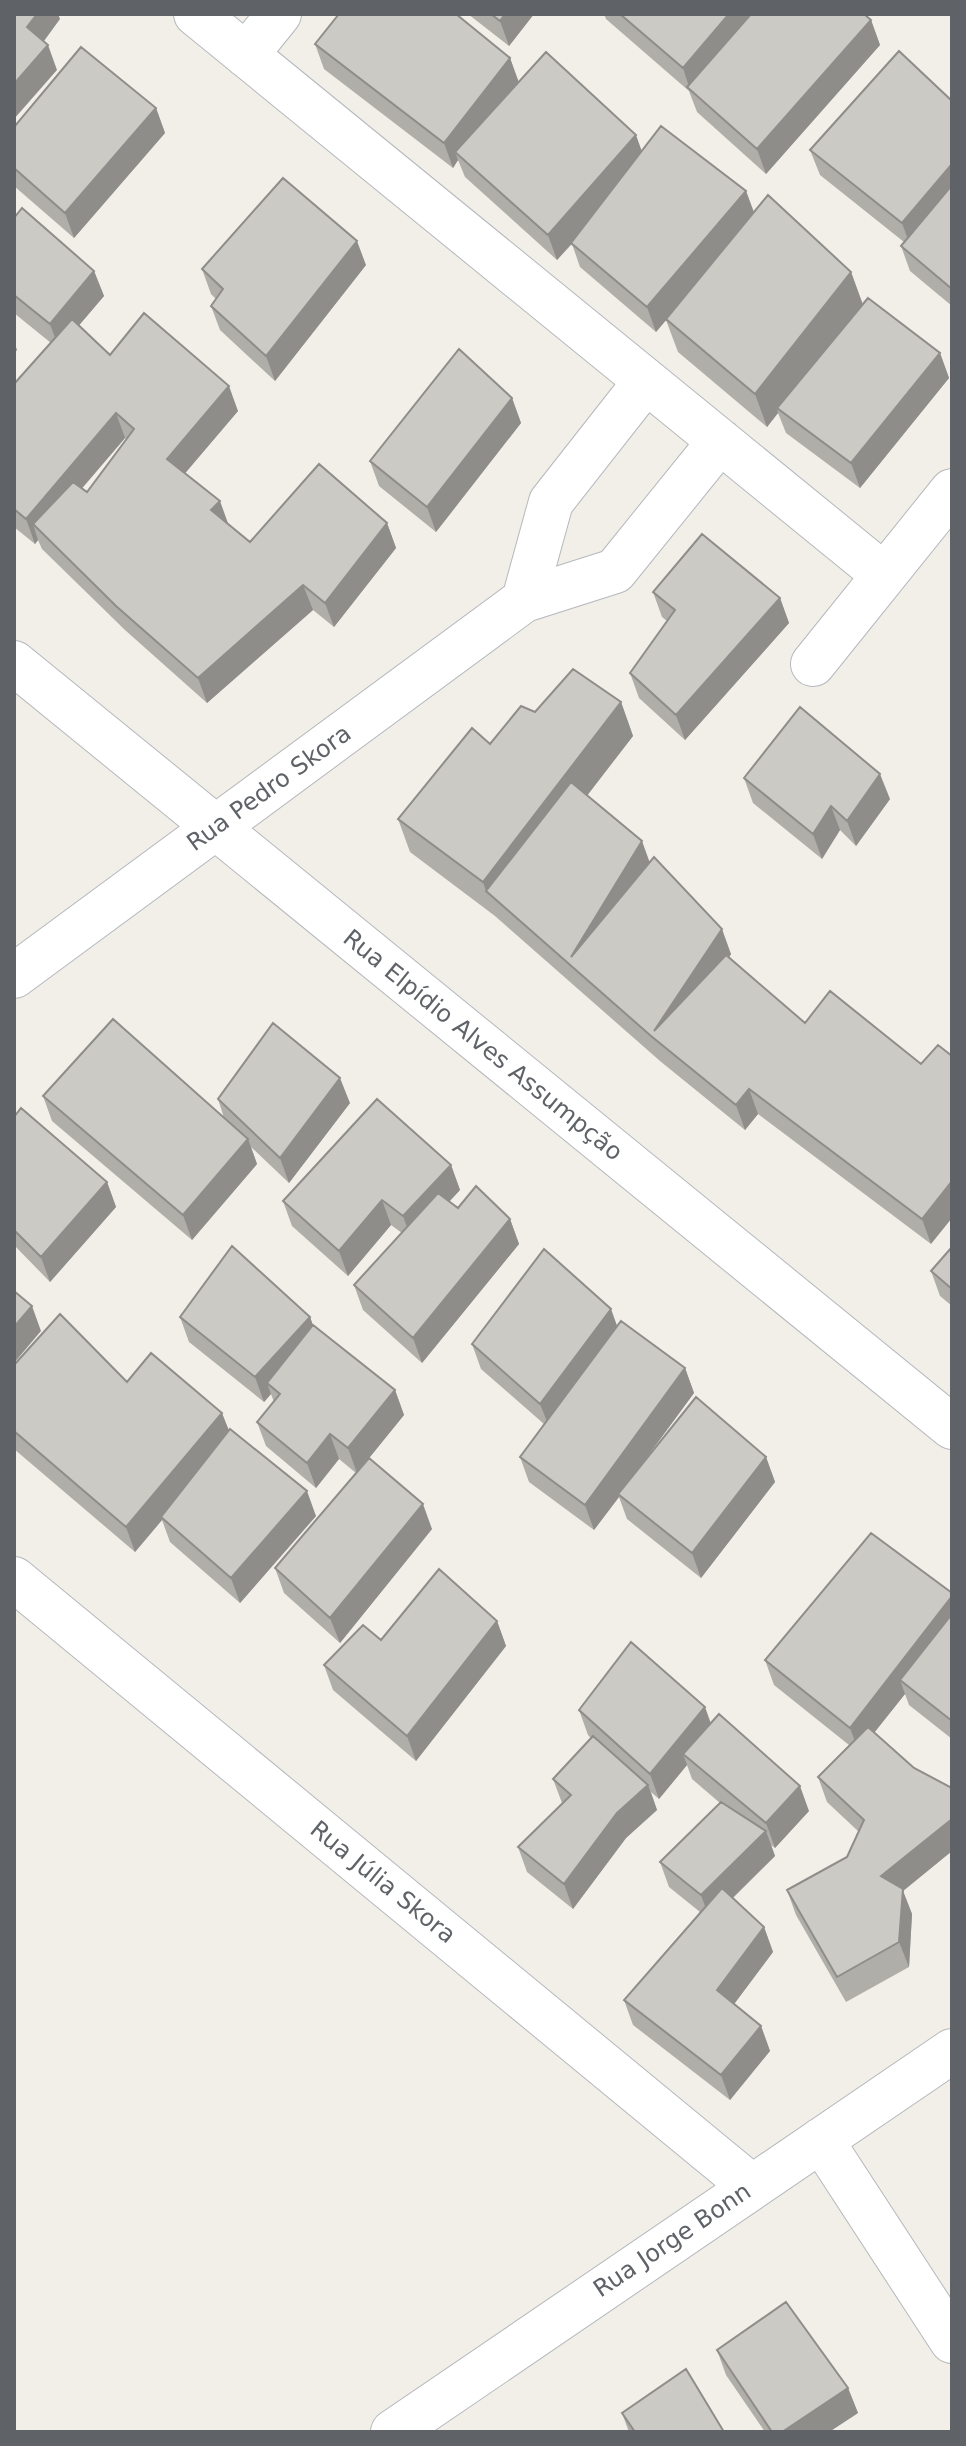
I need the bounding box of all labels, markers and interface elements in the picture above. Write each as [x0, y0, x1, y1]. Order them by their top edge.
street label: Rua Pedro Skora [182, 719, 356, 857]
street label: Rua Elpídio Alves Assumpção [338, 924, 628, 1166]
street label: Rua Júlia Skora [305, 1815, 461, 1949]
street label: Rua Jorge Bonn [588, 2177, 756, 2303]

